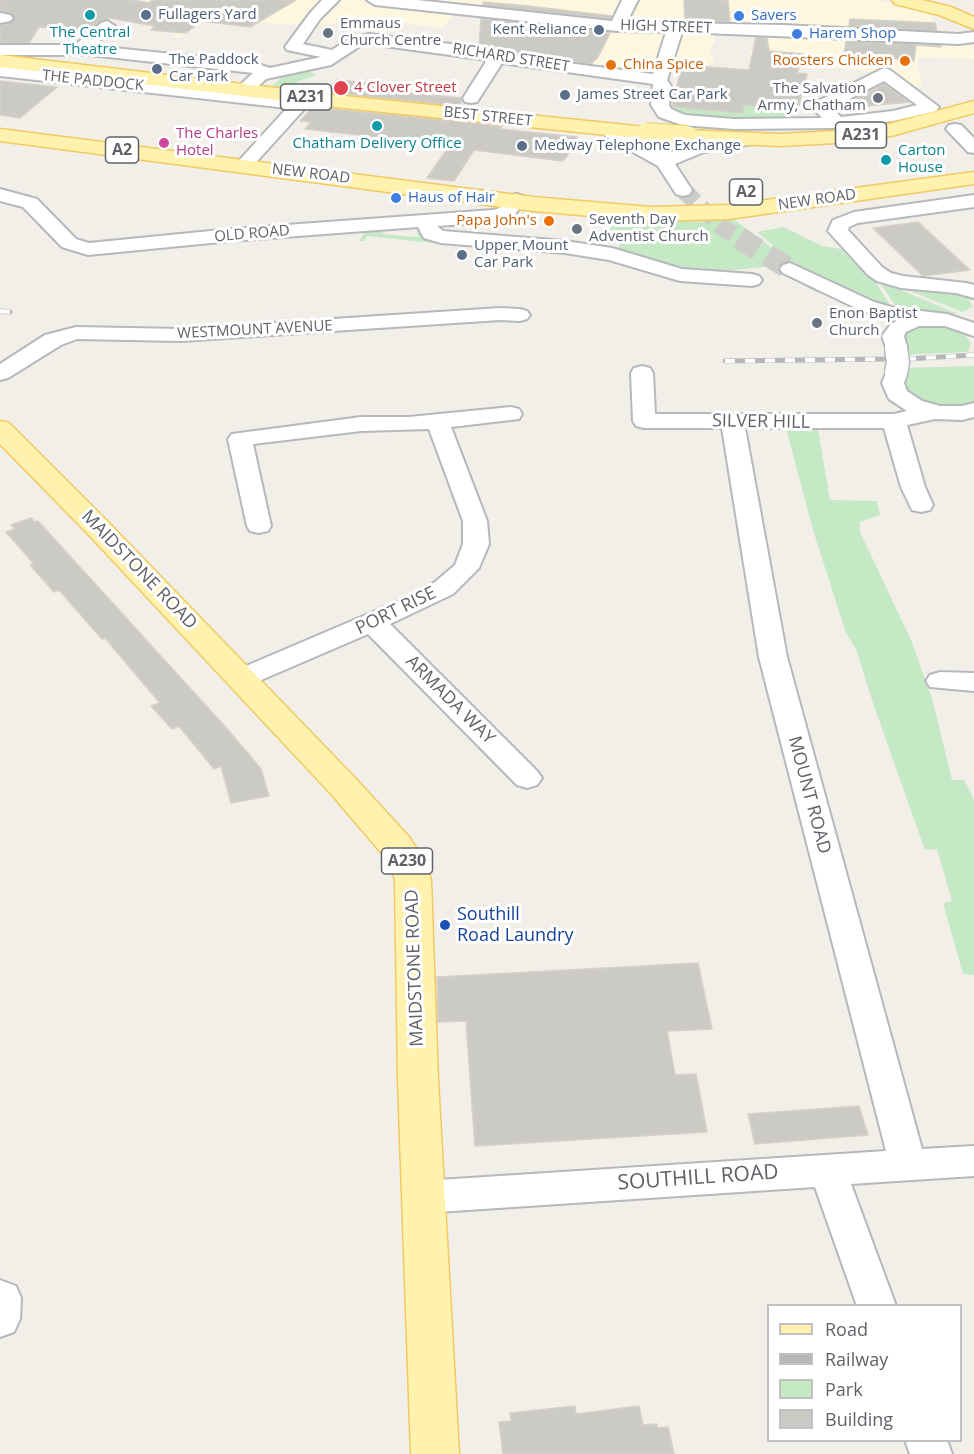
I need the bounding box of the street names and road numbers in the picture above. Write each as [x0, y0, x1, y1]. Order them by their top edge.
street label: HIGH STREET [620, 16, 712, 38]
street label: RICHARD STREET [451, 40, 571, 76]
street label: THE PADDOCK [41, 67, 145, 95]
road number: A231 [280, 84, 332, 110]
street label: BEST STREET [443, 103, 533, 131]
road number: A231 [836, 122, 886, 148]
road number: A2 [106, 137, 138, 163]
street label: NEW ROAD [271, 160, 351, 188]
road number: A2 [730, 179, 762, 205]
street label: NEW ROAD [777, 186, 857, 214]
street label: OLD ROAD [214, 222, 290, 246]
street label: WESTMOUNT AVENUE [177, 317, 333, 343]
street label: SILVER HILL [712, 410, 810, 434]
street label: MAIDSTONE ROAD [77, 506, 201, 634]
street label: PORT RISE [352, 582, 440, 640]
street label: ARMADA WAY [401, 651, 499, 749]
street label: MOUNT ROAD [783, 734, 835, 856]
road number: A230 [382, 848, 432, 874]
street label: MAIDSTONE ROAD [401, 889, 429, 1047]
street label: SOUTHILL ROAD [617, 1160, 779, 1196]

